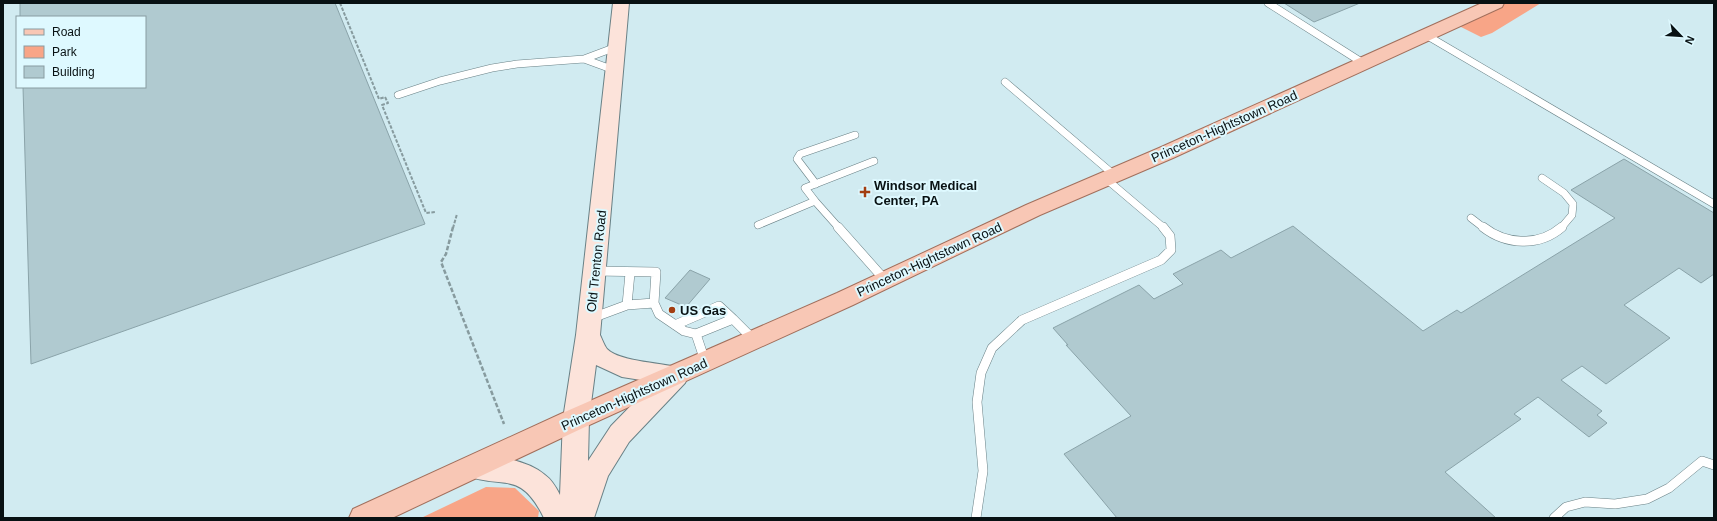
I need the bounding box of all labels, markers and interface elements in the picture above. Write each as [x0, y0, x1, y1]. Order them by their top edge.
legend [16, 16, 146, 88]
north arrow [1661, 16, 1701, 56]
text: Road [52, 25, 81, 39]
text: N [1683, 34, 1697, 46]
text: Park [52, 45, 78, 59]
text: Building [52, 65, 95, 79]
street label: Princeton-Hightstown Road [1149, 87, 1300, 165]
place label: Windsor Medical Center, PA [874, 178, 977, 208]
marker: Windsor Medical Center, PA [859, 186, 871, 198]
street label: Old Trenton Road [584, 209, 609, 313]
street label: Princeton-Hightstown Road [854, 219, 1004, 300]
place label: US Gas [680, 303, 726, 318]
marker: US Gas [667, 305, 677, 315]
street label: Princeton-Hightstown Road [559, 355, 710, 433]

